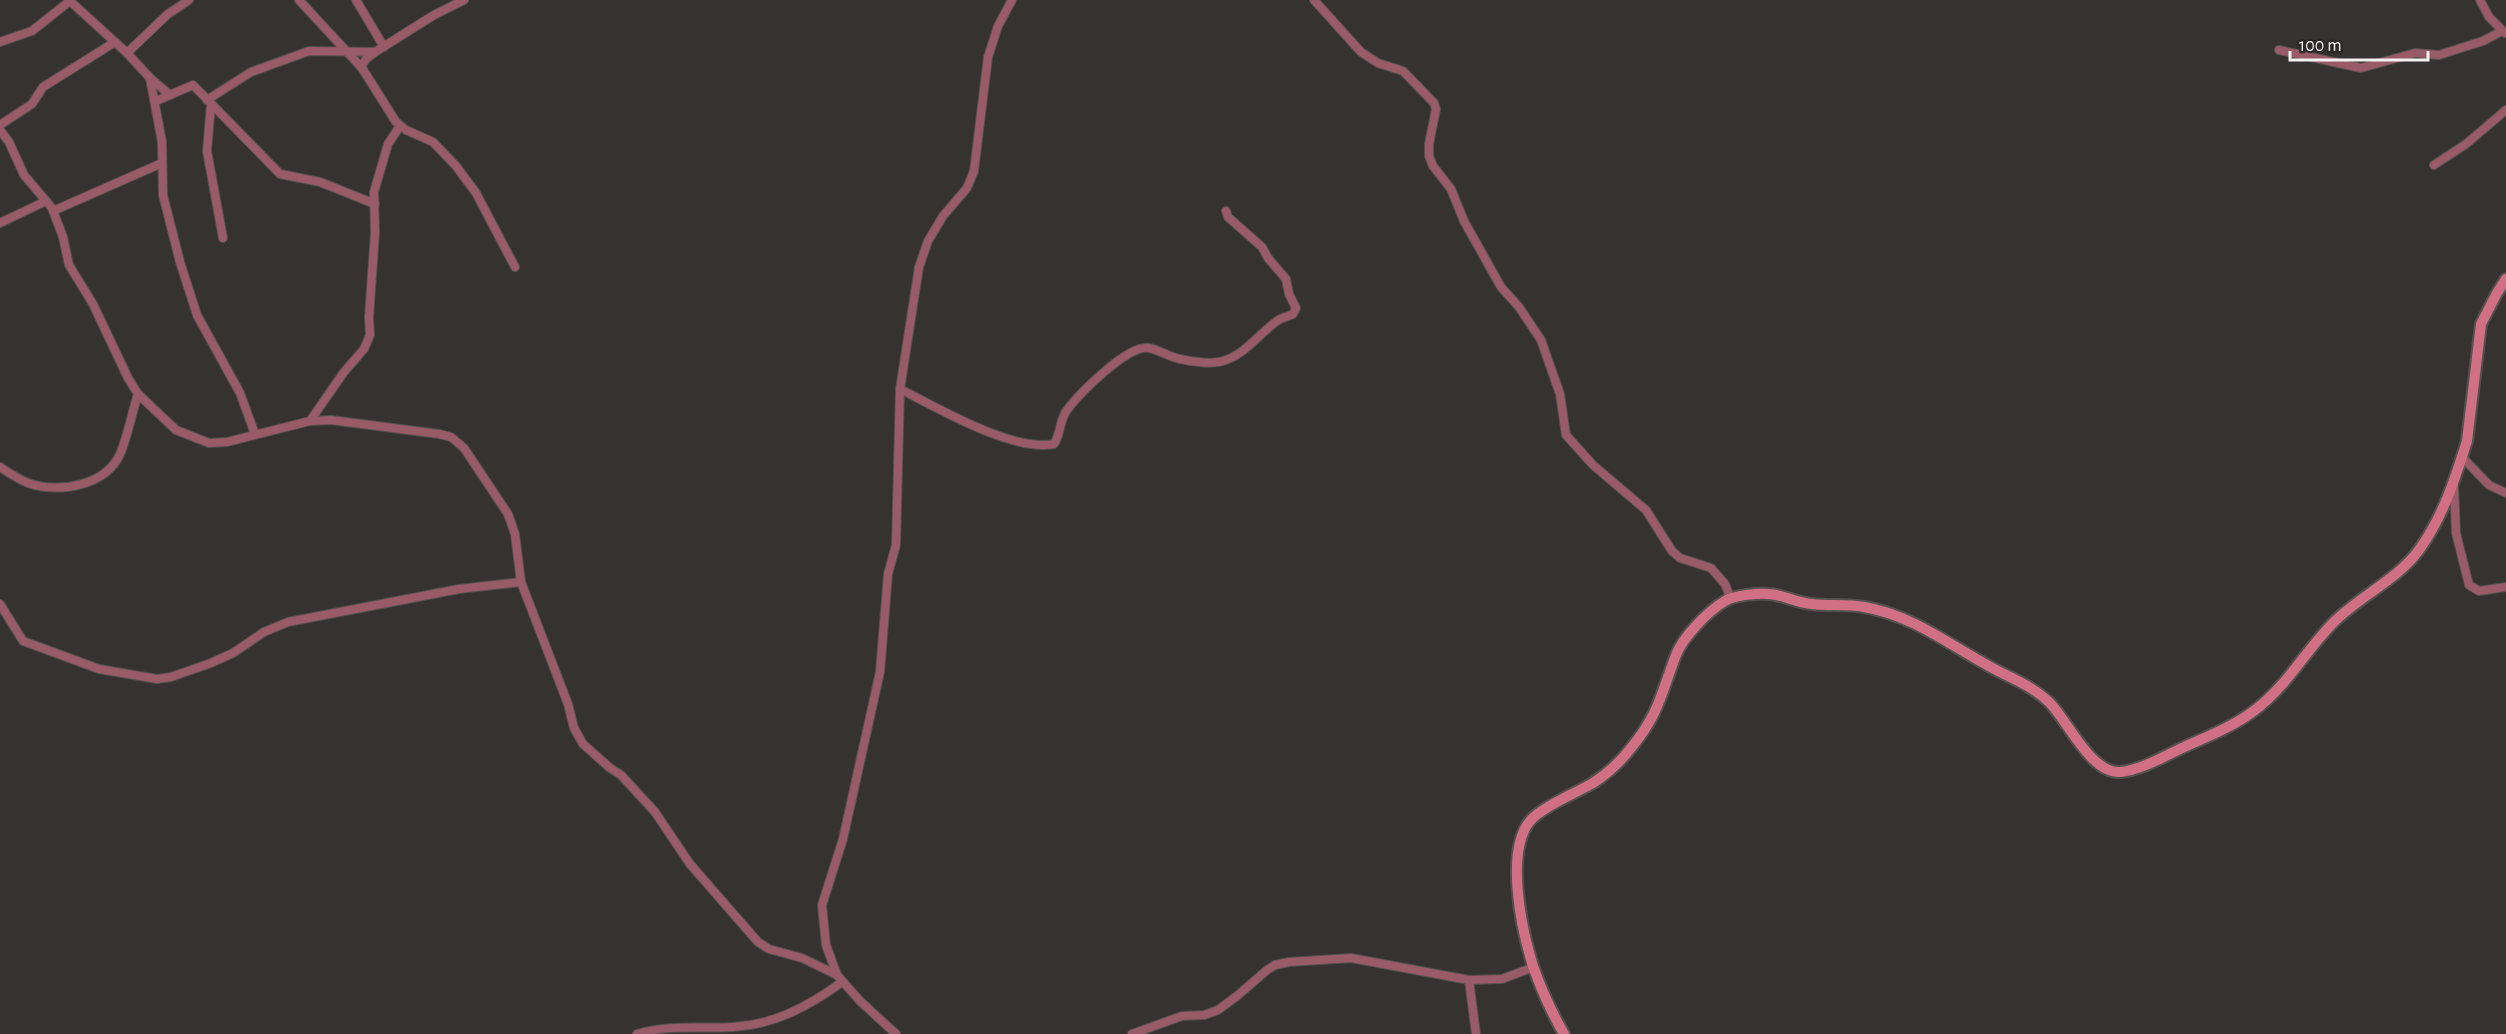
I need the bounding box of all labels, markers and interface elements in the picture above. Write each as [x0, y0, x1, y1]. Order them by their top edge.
scale bar [2290, 24, 2428, 62]
text: 100 m [2299, 37, 2342, 55]

